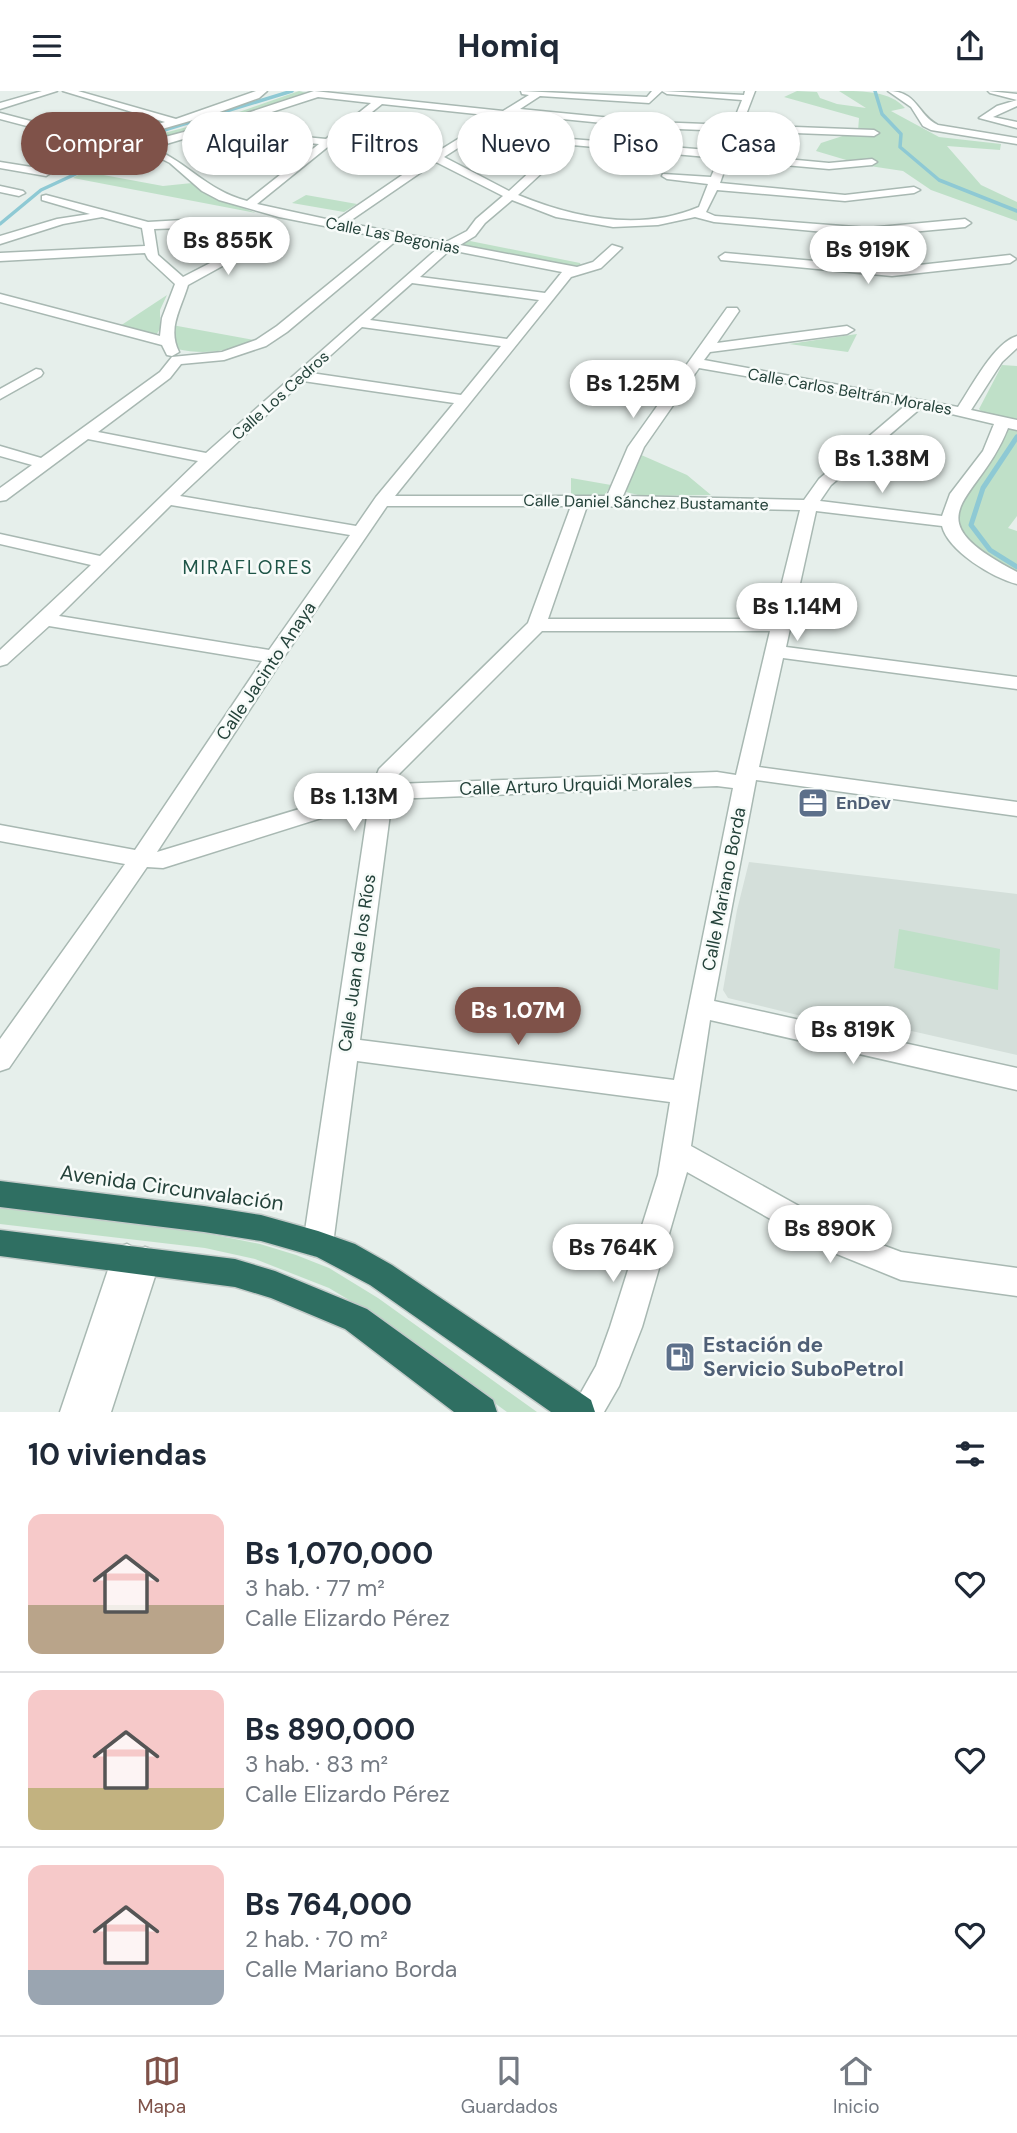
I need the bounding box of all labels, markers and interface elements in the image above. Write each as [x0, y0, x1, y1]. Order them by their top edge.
text: Homiq [457, 25, 560, 67]
icon: menu [28, 27, 66, 65]
icon: share [951, 27, 989, 65]
chip: Comprar [21, 112, 168, 175]
chip: Alquilar [182, 112, 313, 175]
chip: Filtros [327, 112, 443, 175]
chip: Nuevo [457, 112, 575, 175]
chip: Piso [589, 112, 683, 175]
chip: Casa [697, 112, 800, 175]
street label: Calle Las Begonias [324, 212, 462, 259]
pin: Bs 855K [163, 218, 293, 277]
text: Bs 855K [183, 225, 273, 255]
pin: Bs 919K [803, 227, 933, 286]
text: Bs 919K [826, 234, 910, 264]
street label: Calle Los Cedros [227, 346, 334, 445]
pin: Bs 1.25M [561, 361, 705, 420]
street label: Calle Carlos Beltrán Morales [746, 363, 954, 420]
text: Bs 1.25M [586, 368, 680, 398]
pin: Bs 1.38M [810, 435, 954, 495]
text: Bs 1.38M [834, 443, 930, 473]
street label: Calle Daniel Sánchez Bustamante [523, 490, 769, 515]
district label: MIRAFLORES [182, 555, 314, 580]
pin: Bs 1.14M [725, 583, 869, 643]
text: Bs 1.14M [752, 591, 842, 621]
street label: Calle Jacinto Anaya [211, 597, 321, 745]
street label: Calle Arturo Urquidi Morales [459, 769, 693, 801]
pin: Bs 1.13M [282, 773, 426, 833]
text: Bs 1.13M [310, 781, 398, 811]
office icon: EnDev [796, 786, 830, 820]
place label: EnDev [836, 791, 891, 815]
street label: Calle Mariano Borda [696, 805, 752, 973]
street label: Calle Juan de los Ríos [333, 873, 381, 1053]
pin: Bs 1.07M [446, 988, 590, 1047]
text: Bs 1.07M [471, 995, 565, 1025]
pin: Bs 819K [788, 1007, 918, 1066]
text: Bs 819K [811, 1014, 895, 1044]
street label: Avenida Circunvalación [58, 1158, 286, 1218]
pin: Bs 890K [765, 1205, 895, 1265]
text: Bs 890K [784, 1213, 876, 1243]
pin: Bs 764K [548, 1225, 678, 1284]
text: Bs 764K [569, 1232, 657, 1262]
place label: Estación de Servicio SuboPetrol [703, 1331, 904, 1383]
fuel station icon: Estación de Servicio SuboPetrol [663, 1340, 697, 1374]
text: 10 viviendas [28, 1435, 207, 1474]
icon: filters [951, 1435, 989, 1473]
text: Bs 1,070,000 [245, 1534, 433, 1573]
icon: home [84, 1542, 168, 1626]
icon: heart [951, 1565, 989, 1603]
text: 3 hab. · 77 m² [245, 1573, 385, 1603]
text: Calle Elizardo Pérez [245, 1603, 450, 1633]
text: Bs 890,000 [245, 1710, 415, 1749]
icon: home [84, 1718, 168, 1802]
icon: heart [951, 1741, 989, 1779]
text: 3 hab. · 83 m² [245, 1749, 388, 1779]
text: Calle Elizardo Pérez [245, 1779, 450, 1809]
text: Bs 764,000 [245, 1885, 412, 1924]
icon: home [84, 1893, 168, 1977]
icon: heart [951, 1916, 989, 1954]
text: 2 hab. · 70 m² [245, 1924, 388, 1954]
text: Calle Mariano Borda [245, 1954, 457, 1984]
tab: Mapa [137, 2052, 186, 2119]
tab: Guardados [461, 2052, 558, 2119]
tab: Inicio [833, 2052, 880, 2119]

